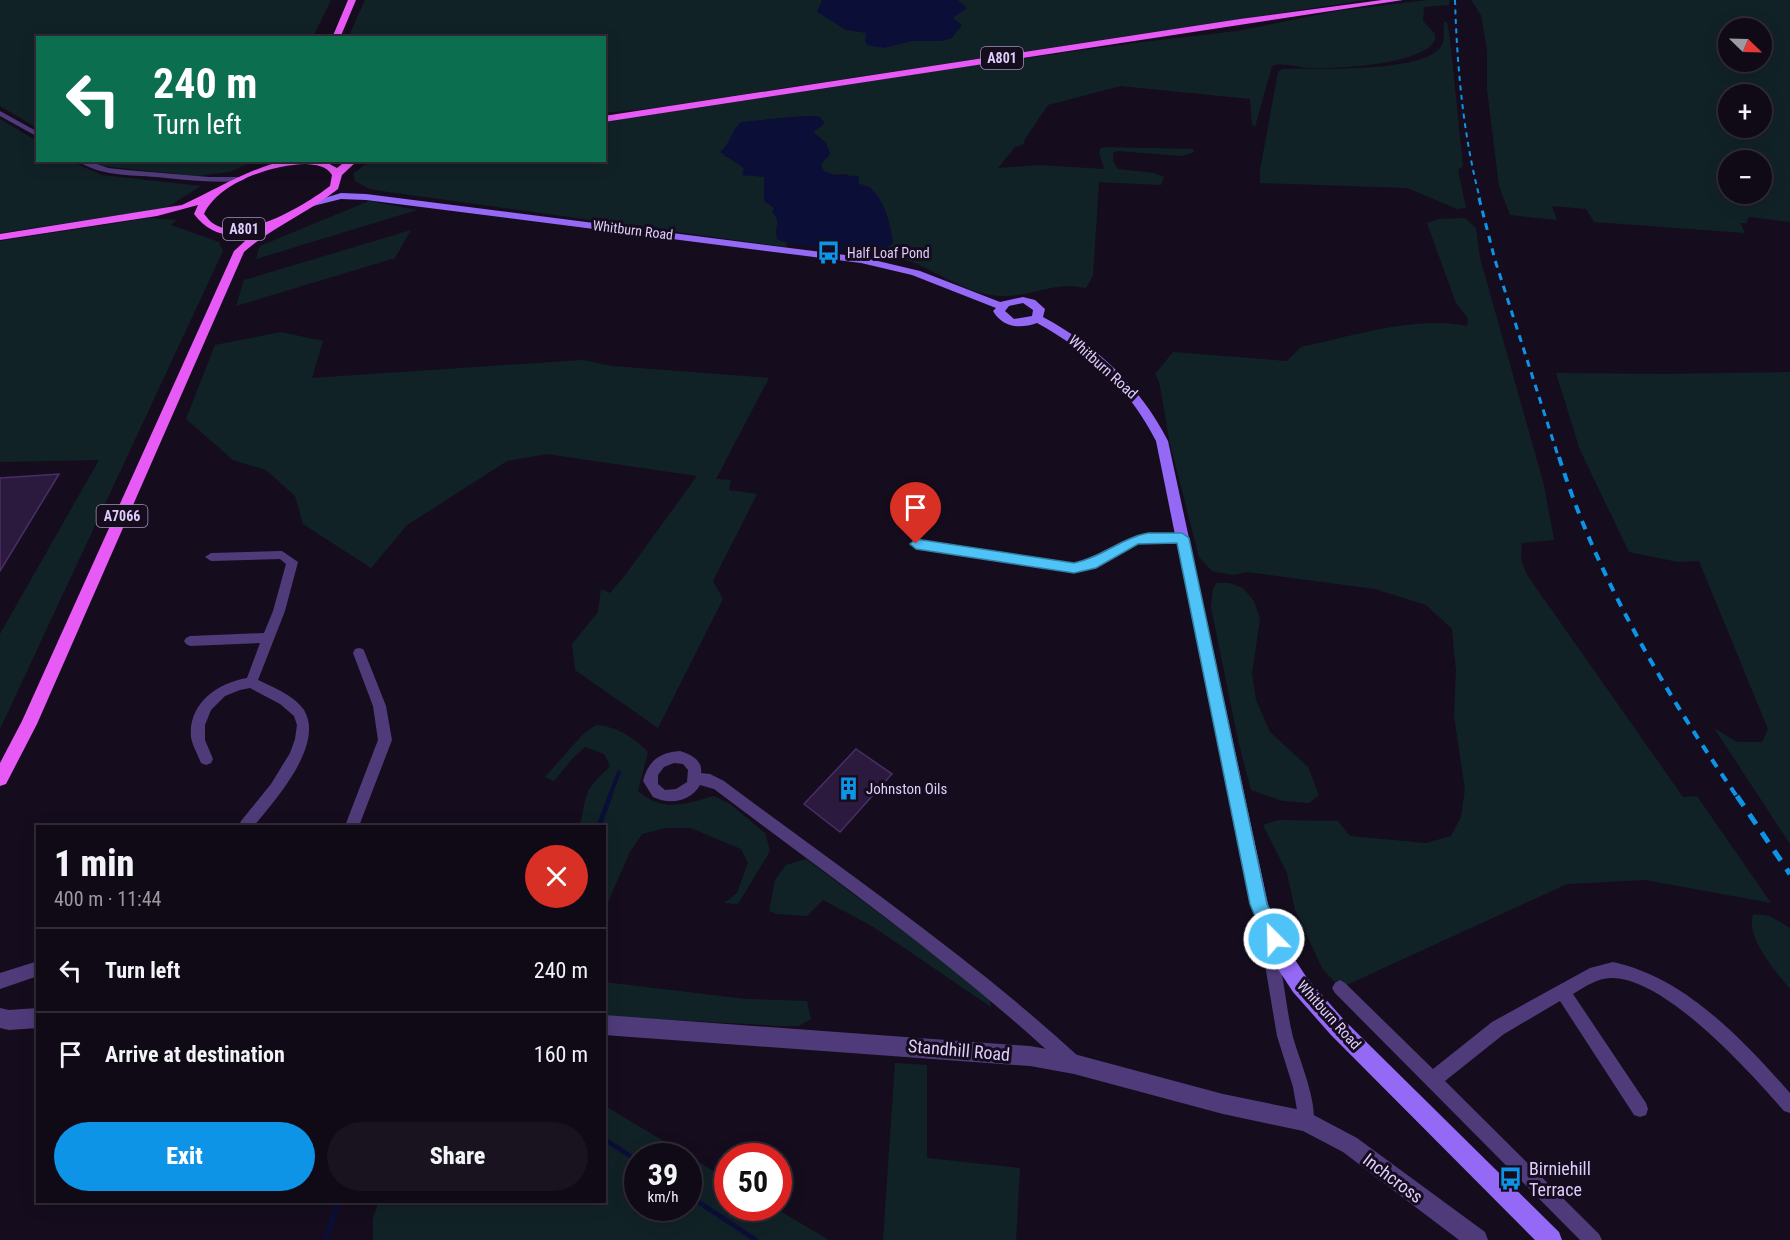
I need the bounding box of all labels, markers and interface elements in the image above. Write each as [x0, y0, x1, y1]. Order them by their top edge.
north arrow [1718, 18, 1772, 72]
map controls [1718, 18, 1772, 204]
road number: A801 [981, 47, 1023, 69]
text: 240 m [153, 59, 258, 108]
icon: left [54, 60, 132, 138]
button: + [1718, 84, 1772, 138]
text: Turn left [153, 109, 242, 141]
button: − [1718, 150, 1772, 204]
street label: Whitburn Road [592, 217, 674, 243]
road number: A801 [223, 218, 265, 240]
bus stop icon: Half Loaf Pond [816, 240, 842, 266]
place label: Half Loaf Pond [847, 245, 930, 261]
street label: Whitburn Road [1065, 331, 1141, 403]
pin [890, 482, 941, 544]
icon: arrive [899, 491, 932, 524]
road number: A7066 [96, 505, 148, 527]
building icon: Johnston Oils [835, 776, 861, 802]
place label: Johnston Oils [866, 780, 948, 798]
text: 1 min [54, 843, 134, 885]
button: close [525, 845, 588, 908]
text: 400 m · 11:44 [54, 887, 161, 911]
position arrow [1242, 907, 1306, 971]
icon: left [54, 954, 87, 987]
text: Turn left [105, 958, 180, 983]
text: 240 m [534, 958, 588, 983]
street label: Whitburn Road [1293, 977, 1365, 1053]
street label: Standhill Road [907, 1035, 1011, 1065]
icon: arrive [54, 1038, 87, 1071]
text: Arrive at destination [105, 1042, 285, 1067]
text: 160 m [534, 1042, 588, 1067]
button: Exit [54, 1122, 315, 1191]
button: Share [327, 1122, 588, 1191]
speed limit sign: 50 [714, 1143, 792, 1221]
street label: Inchcross [1359, 1149, 1427, 1207]
text: 39 [648, 1157, 678, 1192]
place label: Birniehill Terrace [1529, 1158, 1591, 1200]
bus stop icon: Birniehill Terrace [1498, 1165, 1524, 1191]
text: km/h [648, 1188, 678, 1206]

